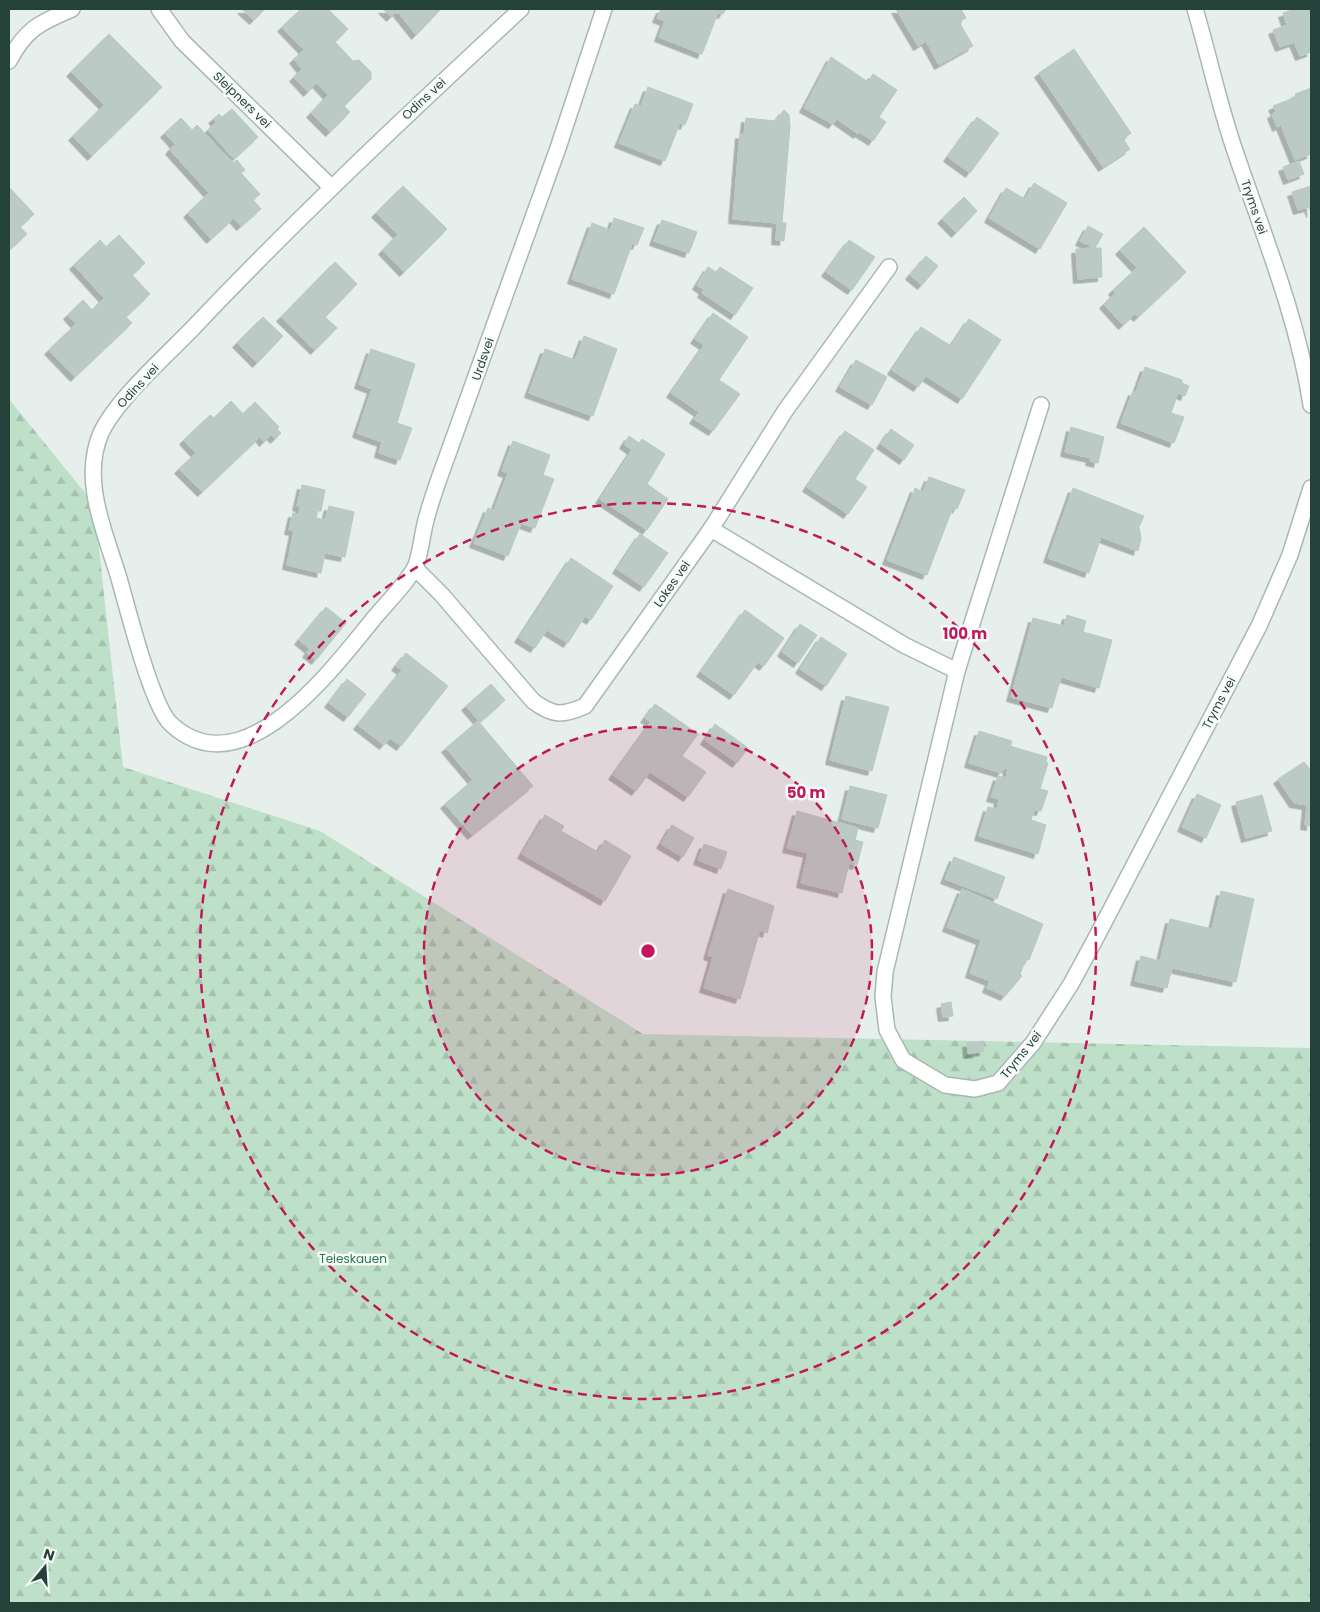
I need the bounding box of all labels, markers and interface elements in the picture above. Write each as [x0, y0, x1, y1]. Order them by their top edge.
street label: Sleipners vei [210, 68, 275, 132]
street label: Odins vei [398, 74, 450, 124]
street label: Tryms vei [1237, 177, 1272, 236]
street label: Urdsvei [467, 335, 498, 382]
street label: Odins vei [113, 360, 163, 411]
street label: Lokes vei [649, 557, 694, 610]
text: 100 m [943, 623, 987, 644]
street label: Tryms vei [1198, 674, 1239, 732]
text: 50 m [787, 782, 825, 803]
centre of rings [639, 942, 657, 960]
street label: Tryms vei [996, 1027, 1045, 1082]
park label: Teieskauen [319, 1250, 387, 1267]
north arrow [20, 1542, 70, 1592]
text: N [41, 1543, 57, 1566]

